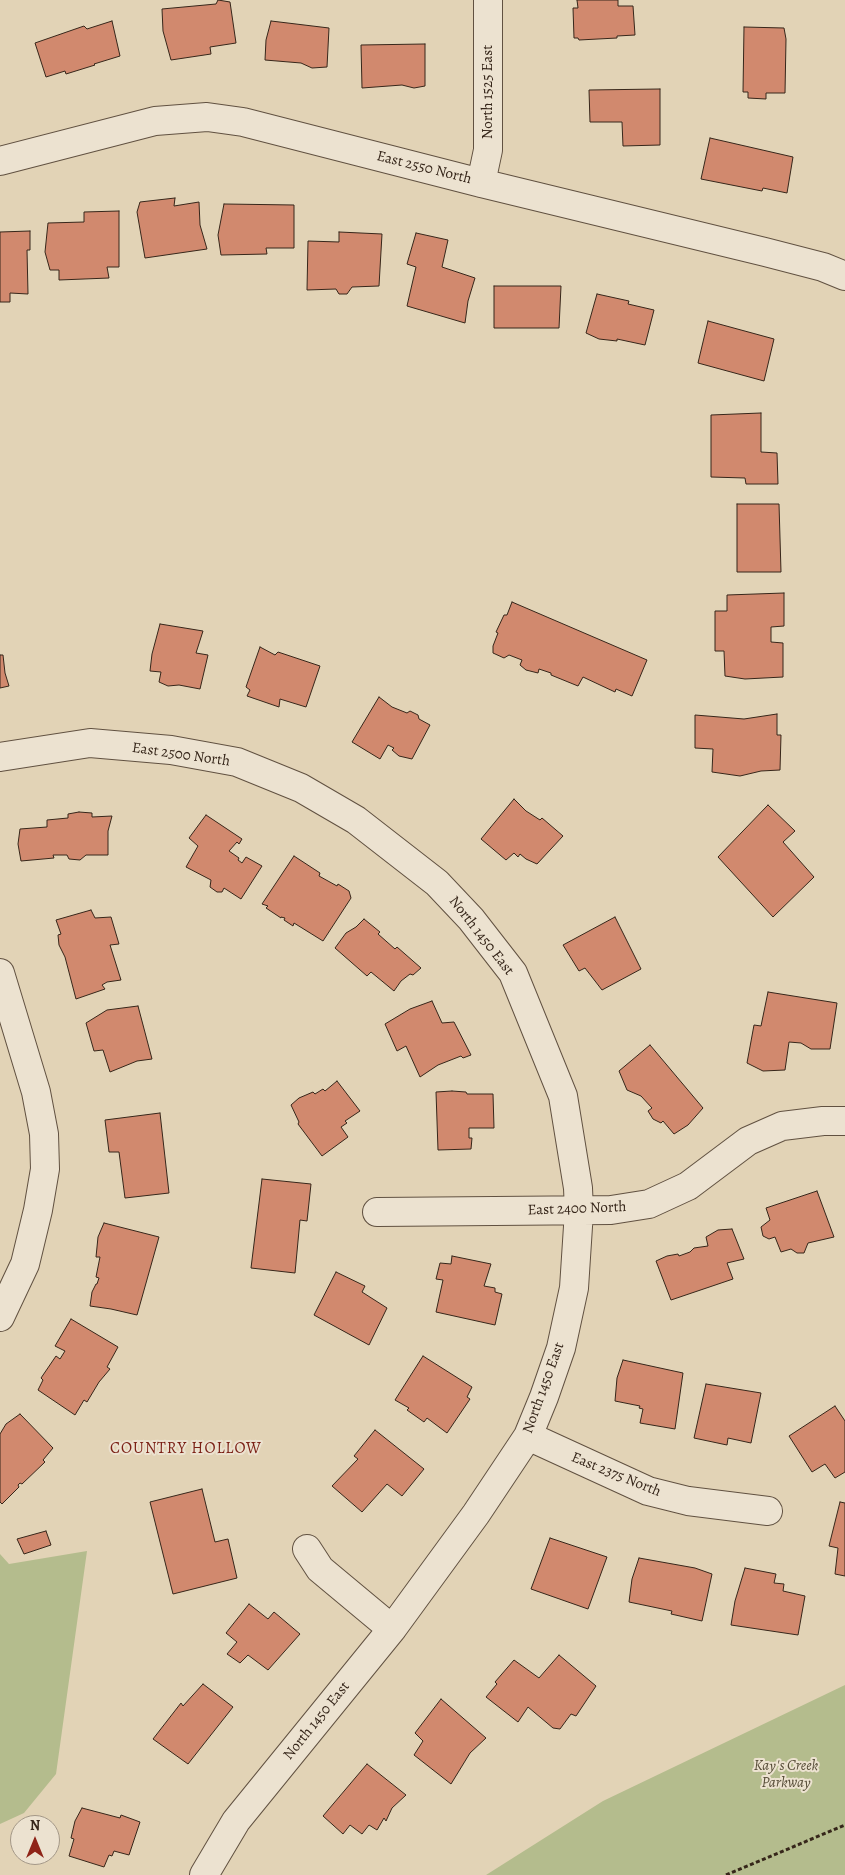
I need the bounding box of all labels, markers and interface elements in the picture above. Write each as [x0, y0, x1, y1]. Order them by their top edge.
street label: North 1525 East [479, 45, 497, 139]
street label: East 2550 North [375, 148, 473, 188]
street label: East 2500 North [131, 739, 231, 771]
street label: North 1450 East [445, 893, 517, 979]
street label: East 2400 North [527, 1198, 627, 1220]
street label: North 1450 East [519, 1340, 569, 1436]
district label: COUNTRY HOLLOW [108, 1439, 264, 1459]
street label: East 2375 North [568, 1449, 664, 1501]
street label: North 1450 East [280, 1678, 354, 1764]
park label: Kay's Creek Parkway [754, 1757, 818, 1792]
north arrow [10, 1815, 60, 1865]
text: N [30, 1816, 40, 1835]

